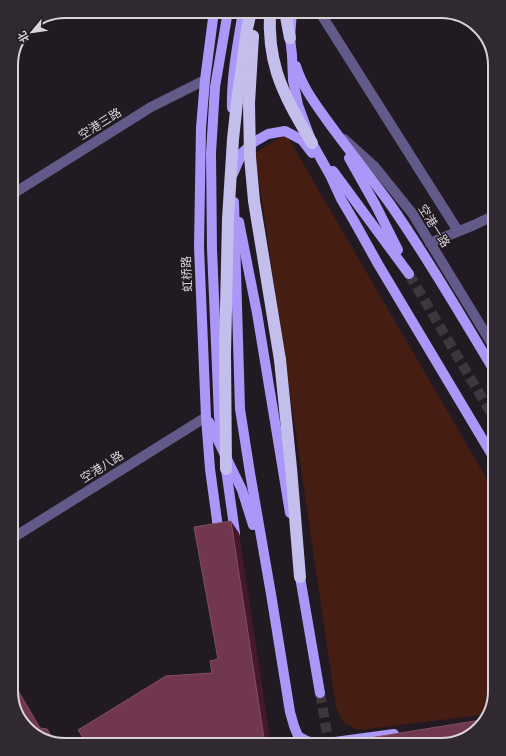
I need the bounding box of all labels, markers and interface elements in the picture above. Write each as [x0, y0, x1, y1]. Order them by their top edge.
north arrow [12, 12, 52, 52]
text: 北 [15, 29, 32, 45]
street label: 空港三路 [76, 105, 124, 143]
street label: 空港一路 [415, 202, 453, 250]
street label: 虹桥路 [179, 256, 195, 292]
street label: 空港八路 [78, 448, 126, 486]

